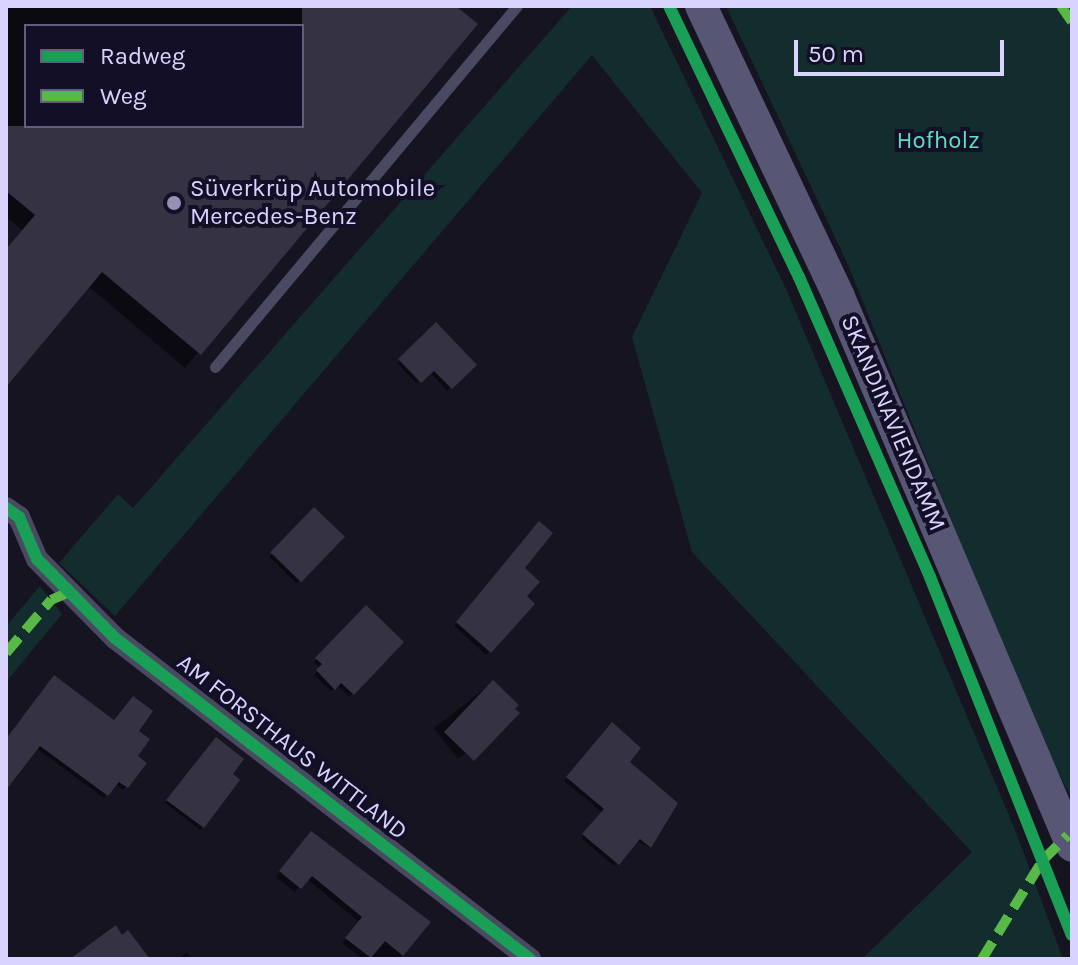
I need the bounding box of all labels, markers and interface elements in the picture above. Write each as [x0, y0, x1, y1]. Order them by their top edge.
legend [24, 24, 304, 128]
scale bar [798, 24, 1008, 74]
text: 50 m [808, 40, 864, 68]
text: Radweg [100, 42, 185, 70]
text: Weg [100, 82, 147, 110]
park label: Hofholz [896, 127, 980, 155]
place label: Süverkrüp Automobile Mercedes-Benz [190, 175, 435, 231]
marker: Süverkrüp Automobile Mercedes-Benz [165, 194, 183, 212]
street label: SKANDINAVIENDAMM [834, 311, 952, 535]
street label: AM FORSTHAUS WITTLAND [171, 648, 413, 846]

